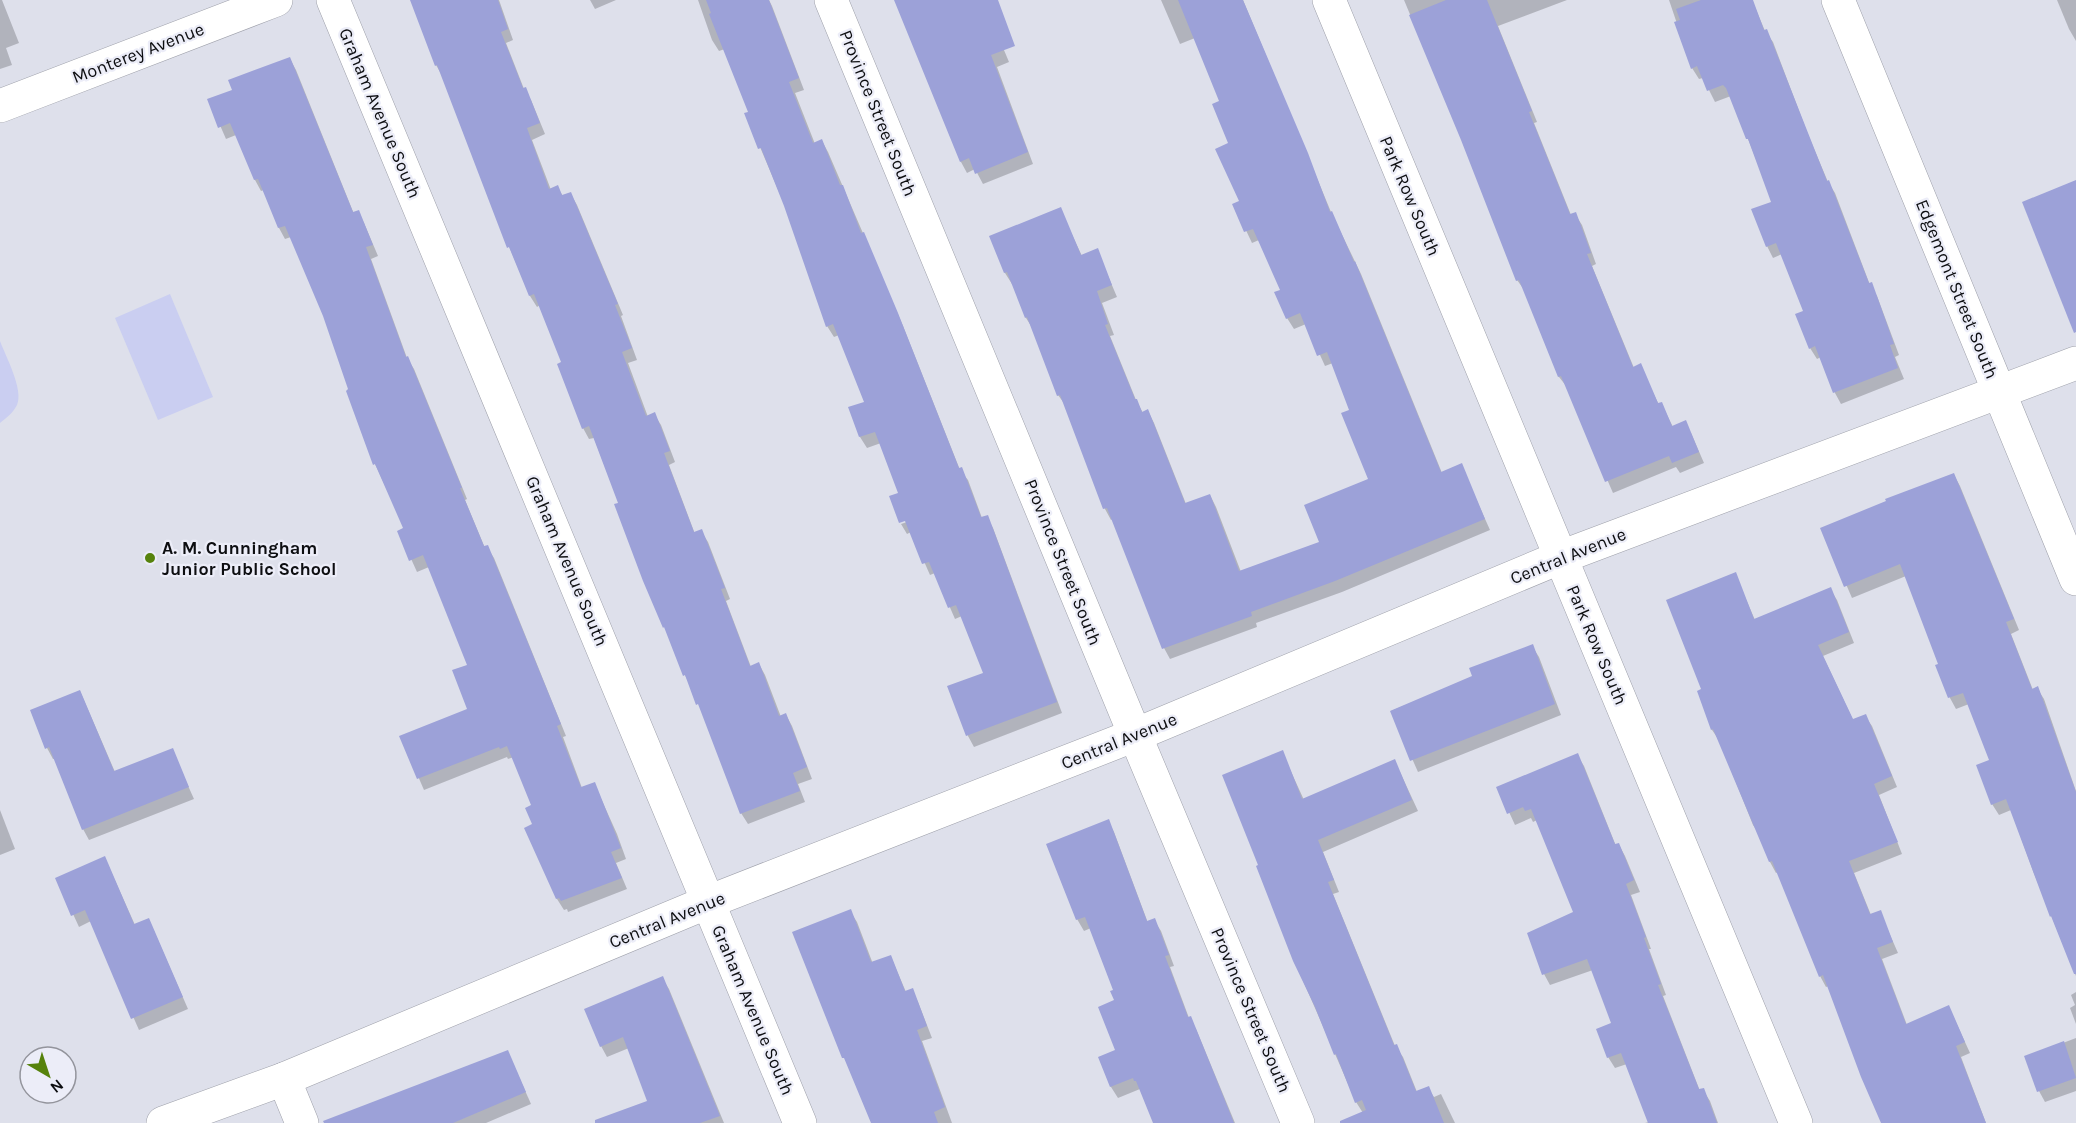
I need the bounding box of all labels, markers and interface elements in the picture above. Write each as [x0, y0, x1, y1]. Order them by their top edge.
street label: Monterey Avenue [69, 18, 207, 88]
street label: Graham Avenue South [334, 25, 426, 201]
street label: Province Street South [835, 27, 921, 199]
street label: Park Row South [1375, 133, 1445, 259]
street label: Edgemont Street South [1911, 196, 2003, 382]
street label: Graham Avenue South [521, 473, 613, 649]
street label: Province Street South [1020, 476, 1106, 648]
street label: Central Avenue [1507, 523, 1629, 589]
place label: A. M. Cunningham Junior Public School [162, 537, 337, 580]
marker: A. M. Cunningham Junior Public School [143, 551, 157, 565]
street label: Park Row South [1562, 582, 1632, 708]
street label: Central Avenue [1058, 708, 1180, 774]
street label: Central Avenue [606, 887, 728, 953]
street label: Graham Avenue South [707, 922, 799, 1098]
street label: Province Street South [1206, 924, 1296, 1096]
north arrow [18, 1045, 78, 1105]
text: N [47, 1075, 68, 1097]

